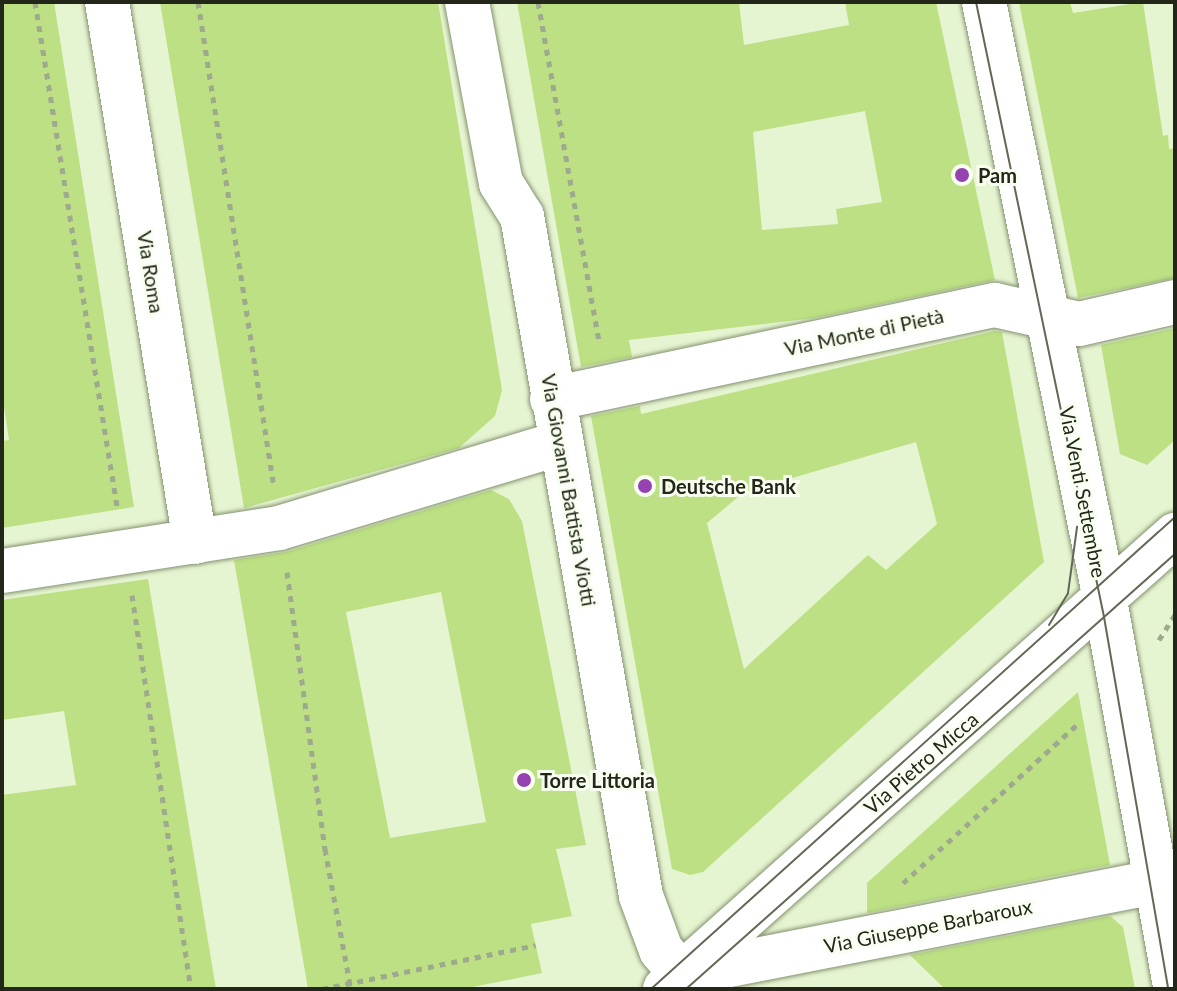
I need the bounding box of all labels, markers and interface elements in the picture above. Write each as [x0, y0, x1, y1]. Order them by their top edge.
place label: Pam [978, 163, 1017, 187]
marker: Pam [953, 166, 971, 184]
street label: Via Roma [133, 229, 169, 315]
street label: Via Monte di Pietà [782, 303, 946, 361]
street label: Via Giovanni Battista Viotti [537, 372, 601, 608]
street label: Via Venti Settembre [1055, 404, 1111, 580]
place label: Deutsche Bank [661, 474, 796, 498]
marker: Deutsche Bank [636, 477, 654, 495]
street label: Via Pietro Micca [859, 707, 983, 819]
place label: Torre Littoria [540, 768, 655, 792]
marker: Torre Littoria [515, 771, 533, 789]
street label: Via Giuseppe Barbaroux [822, 894, 1034, 958]

